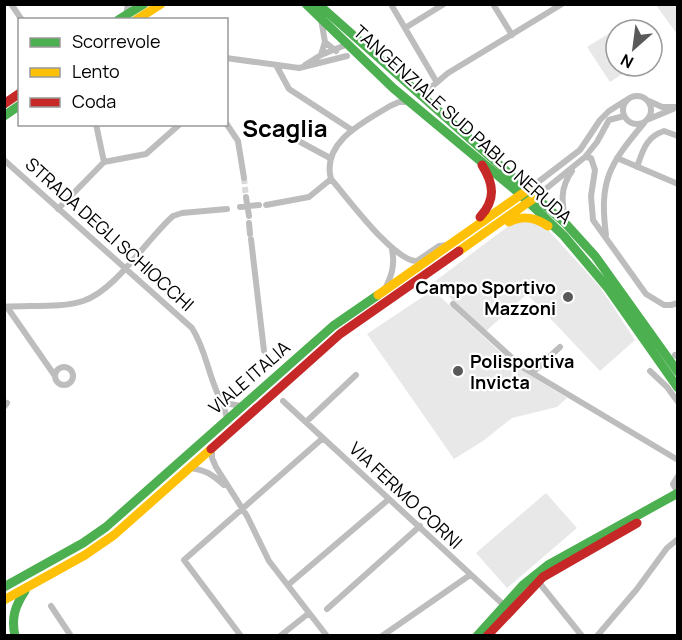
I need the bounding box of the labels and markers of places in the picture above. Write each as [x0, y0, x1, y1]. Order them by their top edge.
place label: Campo Sportivo Mazzoni [416, 275, 556, 320]
marker: Campo Sportivo Mazzoni [561, 290, 575, 304]
place label: Polisportiva Invicta [470, 349, 574, 394]
marker: Polisportiva Invicta [451, 364, 465, 378]

